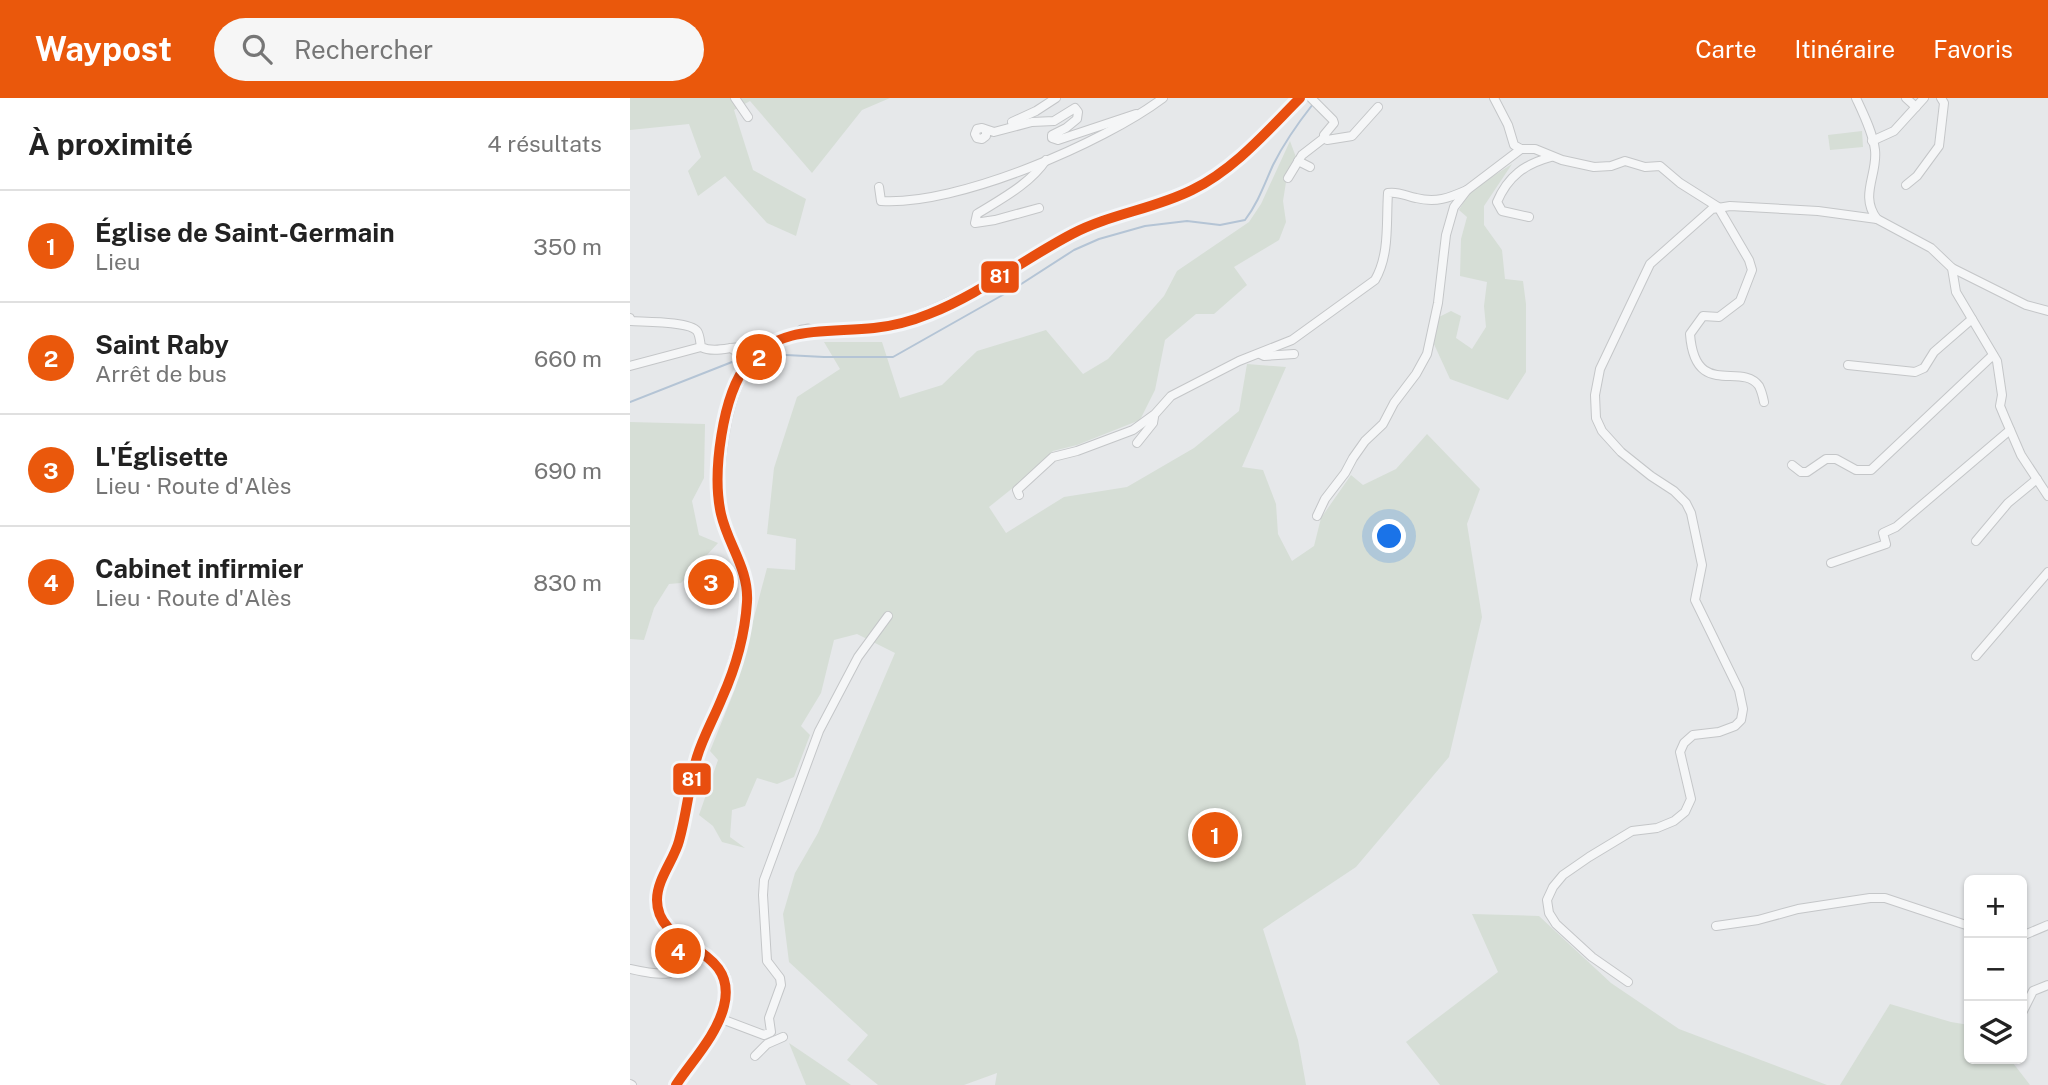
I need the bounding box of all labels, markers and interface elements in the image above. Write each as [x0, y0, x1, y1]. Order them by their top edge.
search box [214, 18, 704, 81]
text: Waypost [35, 30, 172, 68]
icon: search [238, 30, 276, 68]
text: Rechercher [294, 34, 433, 65]
text: Carte [1695, 35, 1757, 63]
text: Itinéraire [1795, 35, 1895, 63]
text: Favoris [1933, 35, 2013, 63]
text: À proximité [28, 126, 193, 162]
text: 4 résultats [487, 130, 602, 157]
text: Église de Saint-Germain [95, 217, 395, 248]
text: 1 [46, 233, 56, 260]
text: 350 m [533, 233, 602, 260]
text: Lieu [95, 248, 140, 275]
line badge: 81 [980, 260, 1020, 294]
text: 81 [990, 265, 1010, 287]
text: Saint Raby [95, 329, 229, 360]
pin: 2 [736, 331, 782, 383]
text: 2 [44, 345, 58, 372]
text: 660 m [534, 345, 602, 372]
text: Arrêt de bus [95, 360, 227, 387]
text: L'Églisette [95, 441, 228, 472]
text: 3 [43, 457, 59, 484]
text: 690 m [534, 457, 602, 484]
text: Lieu · Route d'Alès [95, 472, 291, 499]
your location [1372, 519, 1406, 553]
text: Cabinet infirmier [95, 553, 304, 584]
pin: 3 [688, 556, 734, 608]
text: 4 [43, 569, 59, 596]
text: 830 m [533, 569, 602, 596]
text: Lieu · Route d'Alès [95, 584, 291, 611]
line badge: 81 [672, 762, 712, 796]
text: 81 [682, 768, 702, 790]
pin: 1 [1192, 809, 1238, 861]
map controls [1964, 875, 2027, 1064]
button: + [1964, 875, 2027, 938]
pin: 4 [655, 925, 701, 977]
button: − [1964, 938, 2027, 1001]
button: layers [1964, 1001, 2027, 1064]

